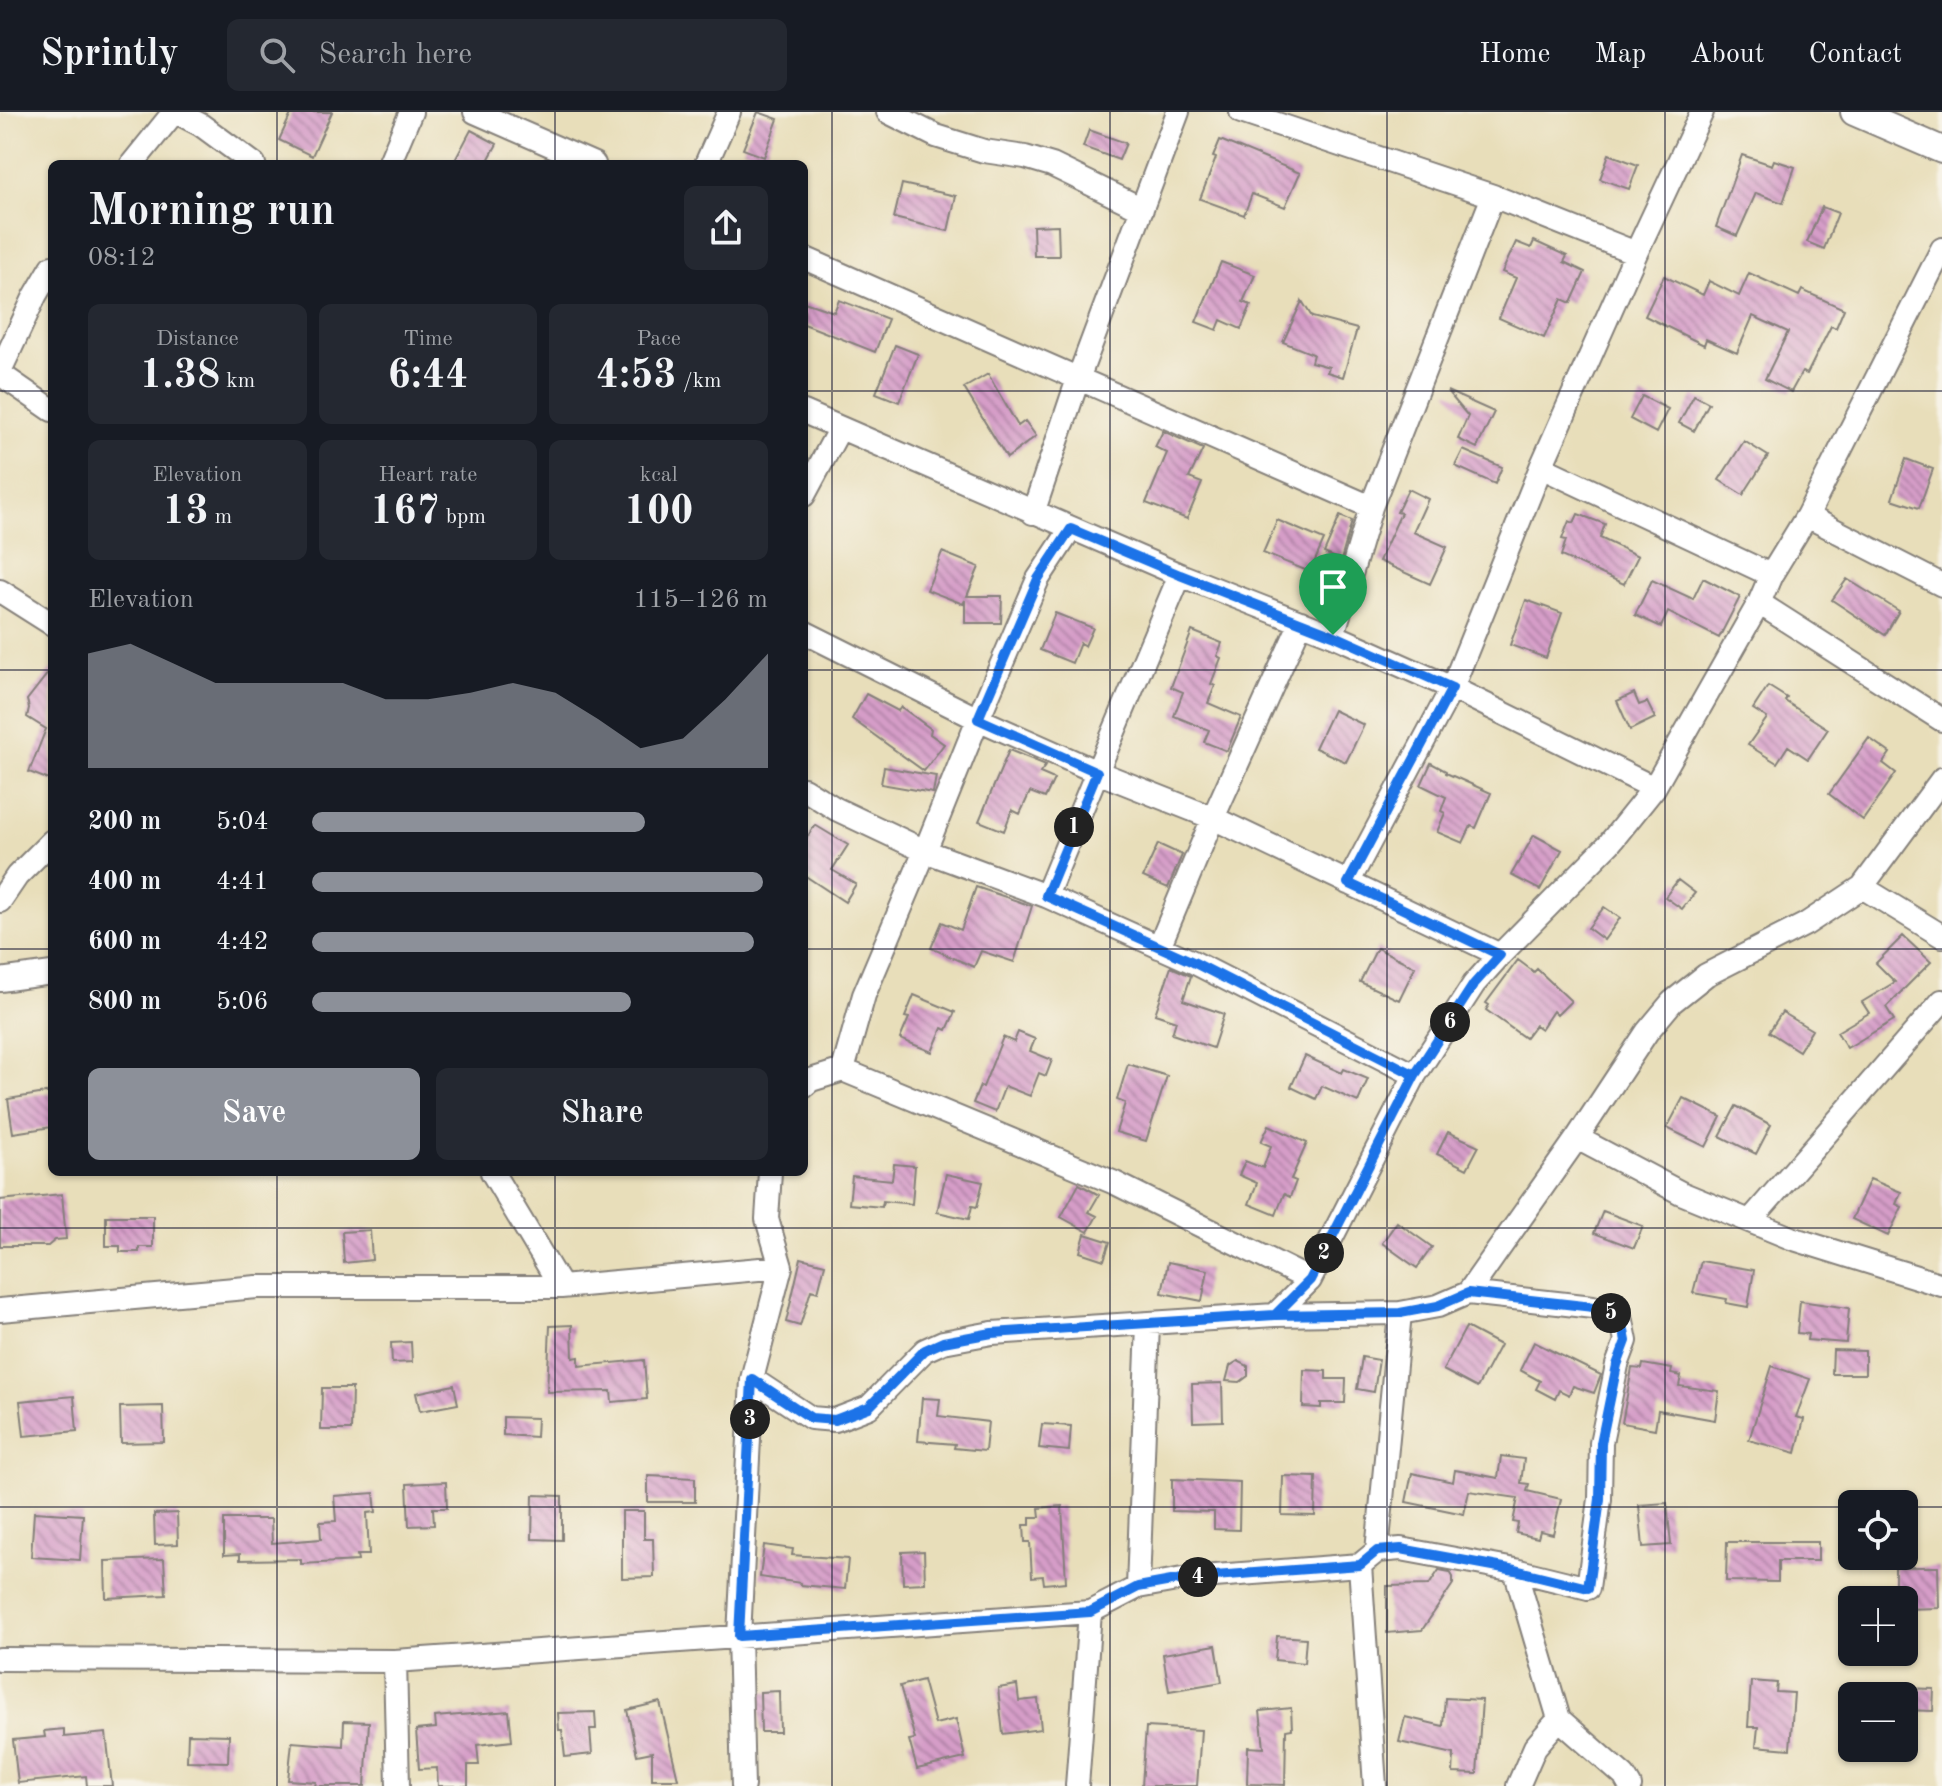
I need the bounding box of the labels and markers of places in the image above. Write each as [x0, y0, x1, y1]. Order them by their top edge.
pin [1299, 553, 1367, 635]
pin: 1 [1054, 807, 1094, 847]
pin: 6 [1430, 1002, 1470, 1042]
pin: 2 [1304, 1233, 1344, 1273]
pin: 5 [1591, 1293, 1631, 1333]
pin: 3 [730, 1399, 770, 1439]
pin: 4 [1178, 1557, 1218, 1597]

